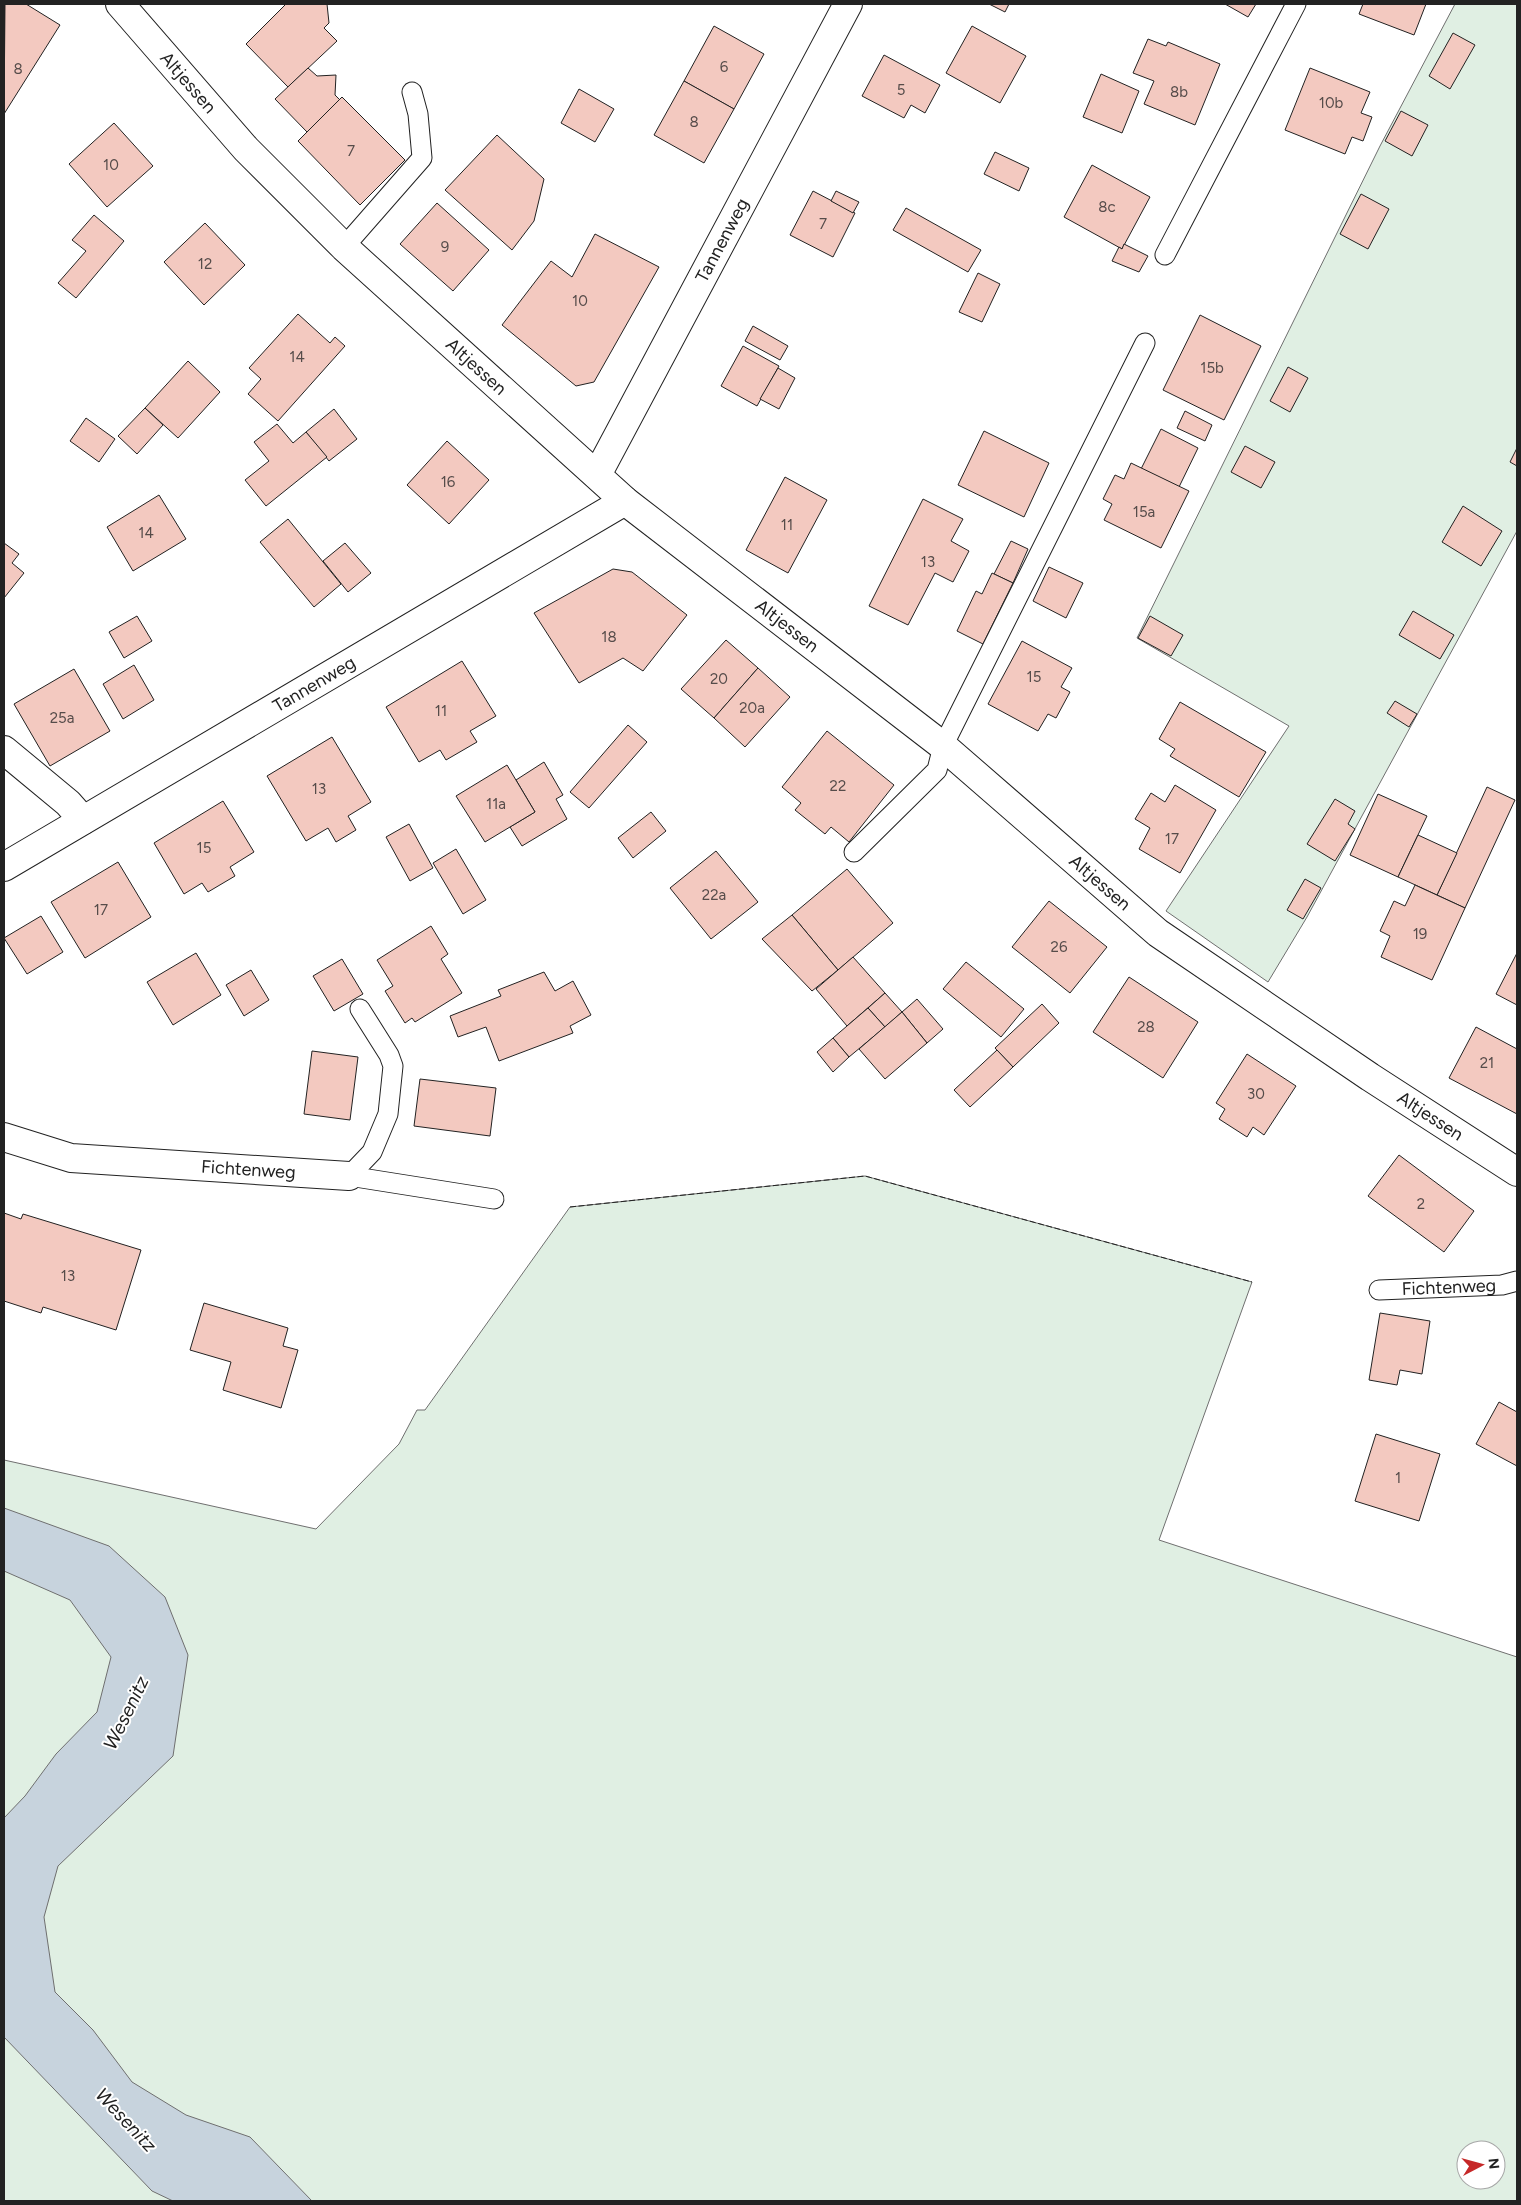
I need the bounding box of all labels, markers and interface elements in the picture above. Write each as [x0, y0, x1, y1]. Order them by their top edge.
street label: Altjessen [156, 47, 221, 118]
house number: 6 [720, 58, 729, 76]
house number: 8 [13, 60, 23, 78]
house number: 5 [897, 81, 905, 99]
house number: 8b [1170, 83, 1188, 101]
house number: 10b [1319, 94, 1344, 112]
house number: 8 [689, 113, 699, 131]
house number: 7 [347, 142, 355, 160]
house number: 10 [103, 156, 119, 174]
street label: Tannenweg [691, 194, 753, 286]
house number: 8c [1098, 198, 1116, 216]
house number: 7 [819, 215, 827, 233]
house number: 9 [441, 238, 449, 256]
house number: 12 [198, 255, 212, 273]
house number: 10 [572, 292, 588, 310]
street label: Altjessen [441, 333, 511, 400]
house number: 14 [289, 348, 305, 366]
house number: 15b [1200, 359, 1224, 377]
house number: 16 [441, 473, 456, 491]
house number: 15a [1133, 503, 1155, 521]
house number: 11 [781, 516, 793, 534]
house number: 14 [138, 524, 154, 542]
house number: 13 [921, 553, 935, 571]
street label: Altjessen [751, 594, 823, 657]
house number: 18 [601, 628, 617, 646]
street label: Tannenweg [269, 651, 359, 717]
house number: 15 [1027, 668, 1041, 686]
house number: 20 [710, 670, 728, 688]
house number: 20a [739, 699, 765, 717]
house number: 11 [435, 702, 447, 720]
house number: 25a [50, 709, 74, 727]
house number: 22 [830, 777, 846, 795]
house number: 13 [312, 780, 326, 798]
house number: 11a [486, 795, 506, 813]
house number: 17 [1165, 830, 1179, 848]
house number: 15 [197, 839, 211, 857]
street label: Altjessen [1065, 850, 1135, 915]
house number: 22a [702, 886, 726, 904]
house number: 17 [94, 901, 108, 919]
house number: 19 [1413, 925, 1427, 943]
house number: 26 [1051, 938, 1068, 956]
house number: 28 [1137, 1018, 1155, 1036]
house number: 21 [1480, 1054, 1494, 1072]
house number: 30 [1247, 1085, 1265, 1103]
street label: Altjessen [1393, 1087, 1468, 1145]
street label: Fichtenweg [201, 1155, 296, 1184]
house number: 2 [1417, 1195, 1425, 1213]
house number: 13 [61, 1267, 75, 1285]
street label: Fichtenweg [1401, 1274, 1497, 1300]
house number: 1 [1395, 1469, 1401, 1487]
water label: Wesenitz [98, 1672, 154, 1754]
water label: Wesenitz [91, 2083, 162, 2157]
north arrow [1456, 2140, 1506, 2190]
text: N [1484, 2157, 1502, 2170]

